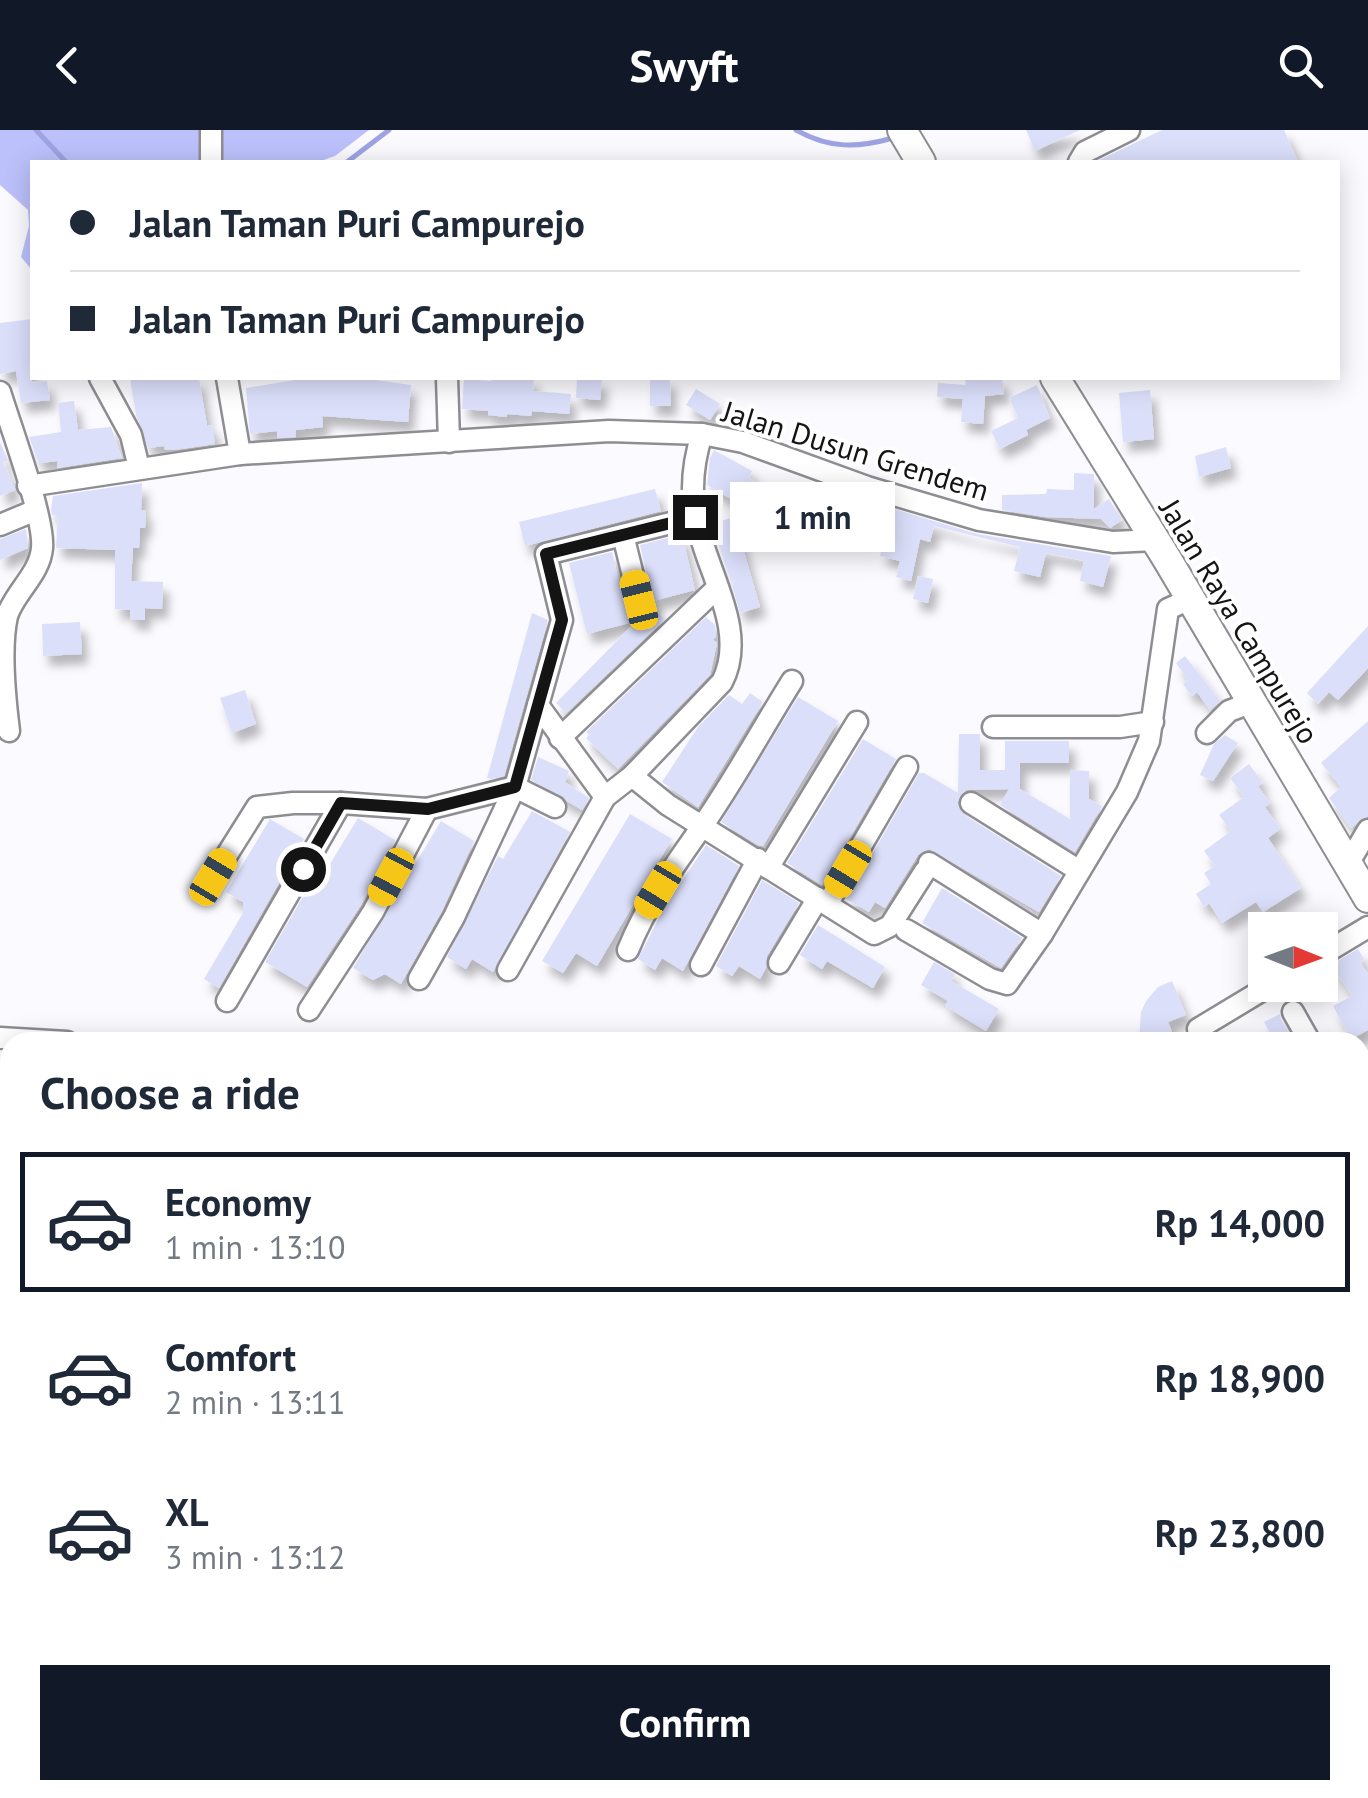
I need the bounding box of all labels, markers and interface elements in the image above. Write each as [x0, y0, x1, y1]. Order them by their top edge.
text: Swyft [629, 36, 739, 94]
icon: back [40, 38, 95, 93]
icon: search [1273, 38, 1328, 93]
text: Jalan Taman Puri Campurejo [130, 198, 585, 247]
text: Jalan Taman Puri Campurejo [130, 294, 585, 343]
street label: Jalan Dusun Grendem [716, 390, 994, 509]
callout: 1 min [730, 482, 895, 552]
street label: Jalan Raya Campurejo [1150, 490, 1329, 751]
route end [673, 495, 718, 540]
text: 1 min [773, 496, 852, 538]
car [617, 567, 661, 633]
car [820, 836, 876, 902]
car [364, 843, 418, 911]
car [185, 844, 241, 910]
route start [281, 847, 326, 892]
car [630, 857, 686, 923]
north arrow [1248, 912, 1338, 1002]
map controls [1248, 912, 1338, 1002]
text: Choose a ride [40, 1063, 300, 1121]
icon: car [45, 1177, 135, 1267]
text: Economy [165, 1177, 311, 1226]
text: Rp 14,000 [1155, 1198, 1325, 1247]
text: 1 min · 13:10 [165, 1226, 345, 1268]
icon: car [45, 1332, 135, 1422]
text: Comfort [165, 1332, 296, 1381]
text: Rp 18,900 [1155, 1353, 1325, 1402]
text: 2 min · 13:11 [165, 1381, 345, 1423]
icon: car [45, 1487, 135, 1577]
text: XL [165, 1487, 209, 1536]
text: Rp 23,800 [1155, 1508, 1325, 1557]
text: 3 min · 13:12 [165, 1536, 345, 1578]
button: Confirm [40, 1665, 1330, 1780]

